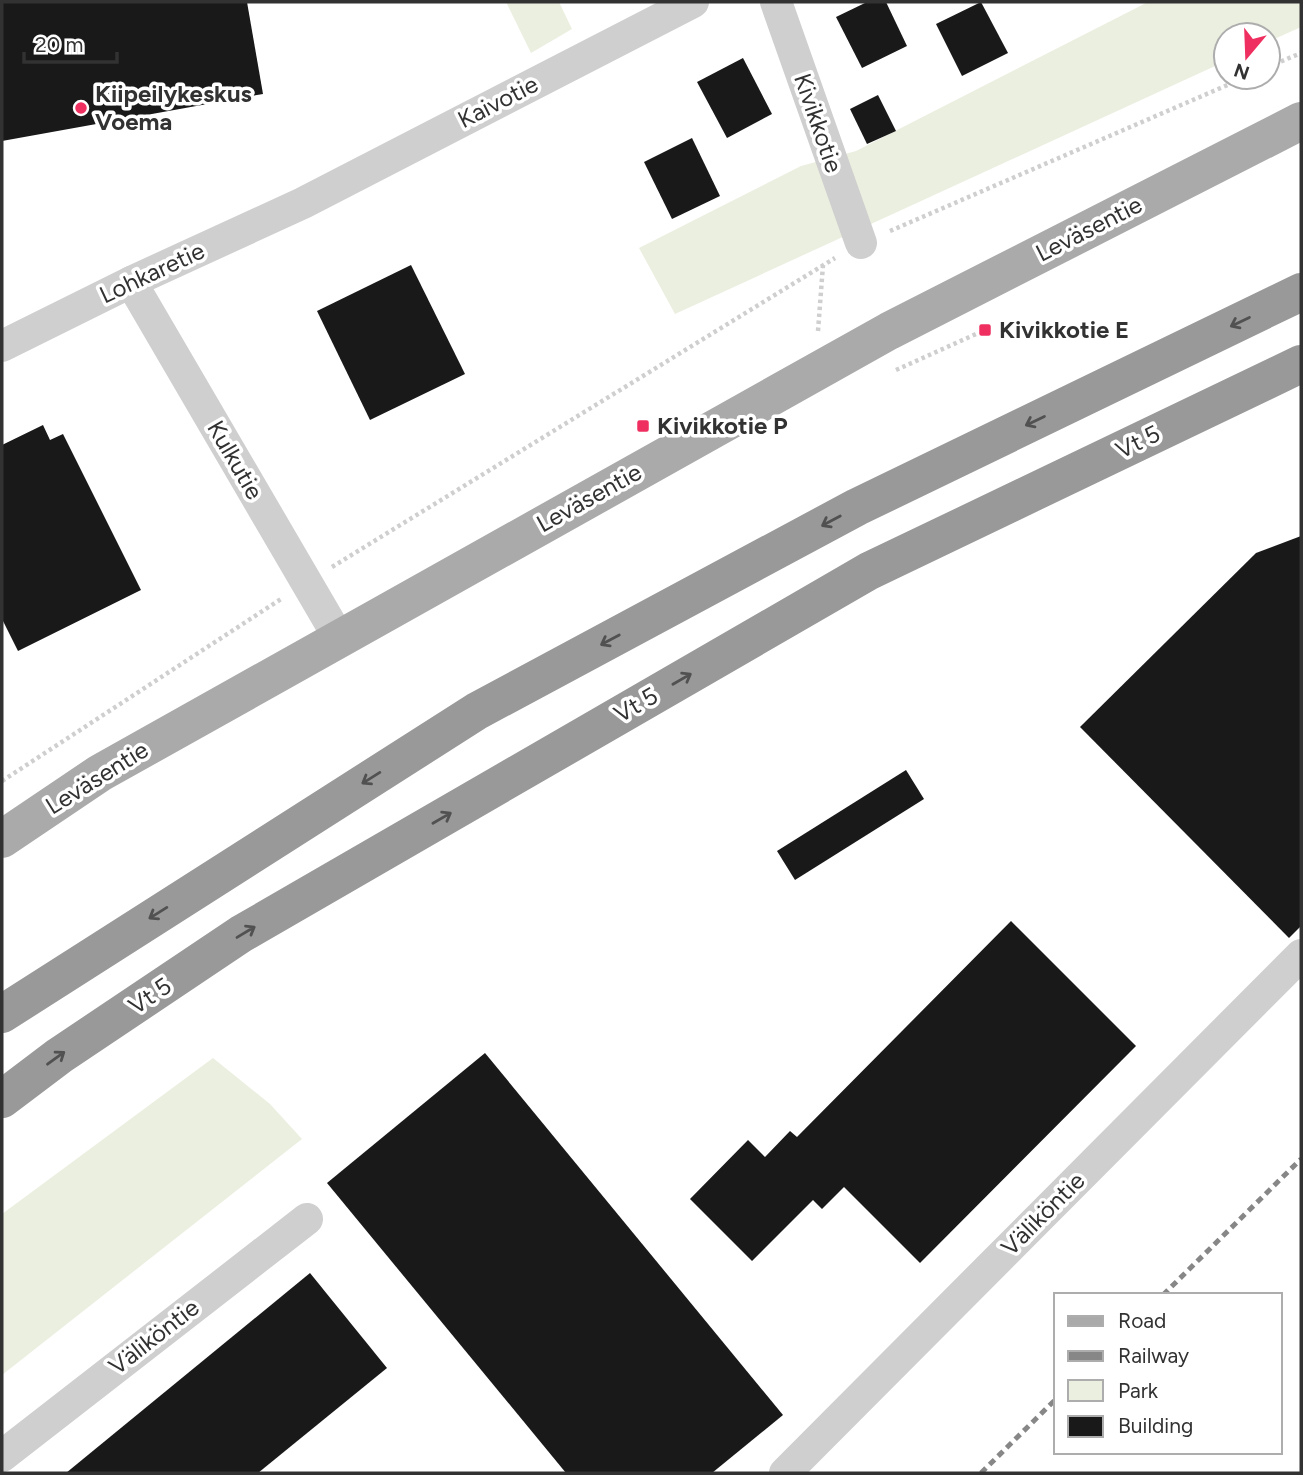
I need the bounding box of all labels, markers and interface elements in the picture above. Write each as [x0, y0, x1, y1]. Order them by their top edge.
scale bar [24, 21, 117, 65]
north arrow [1212, 21, 1282, 91]
text: 20 m [35, 32, 83, 57]
text: N [1231, 58, 1252, 85]
street label: Kaivotie [453, 69, 543, 134]
street label: Kivikkotie [788, 69, 849, 176]
place label: Kiipeilykeskus Voema [95, 79, 252, 136]
marker: Kiipeilykeskus Voema [73, 100, 89, 116]
street label: Leväsentie [1031, 189, 1147, 268]
street label: Lohkaretie [95, 236, 209, 309]
place label: Kivikkotie E [999, 315, 1129, 344]
one-way arrow [1230, 316, 1251, 330]
marker: Kivikkotie E [977, 322, 993, 338]
place label: Kivikkotie P [657, 411, 788, 440]
street label: Kulkutie [201, 415, 270, 504]
one-way arrow [1025, 415, 1046, 429]
marker: Kivikkotie P [635, 418, 651, 434]
street label: Vt 5 [1111, 419, 1165, 465]
street label: Leväsentie [531, 457, 646, 538]
one-way arrow [821, 514, 841, 528]
one-way arrow [600, 633, 621, 647]
one-way arrow [671, 672, 691, 686]
street label: Vt 5 [609, 681, 663, 728]
street label: Leväsentie [40, 735, 153, 820]
one-way arrow [361, 772, 381, 786]
one-way arrow [432, 811, 452, 825]
one-way arrow [149, 906, 168, 921]
one-way arrow [235, 925, 255, 939]
street label: Vt 5 [123, 971, 177, 1020]
one-way arrow [47, 1051, 65, 1066]
street label: Väliköntie [995, 1166, 1090, 1261]
street label: Väliköntie [103, 1293, 204, 1381]
legend [1054, 1293, 1282, 1454]
text: Road [1118, 1308, 1166, 1333]
text: Railway [1118, 1343, 1189, 1368]
text: Park [1118, 1378, 1159, 1403]
text: Building [1118, 1413, 1193, 1438]

